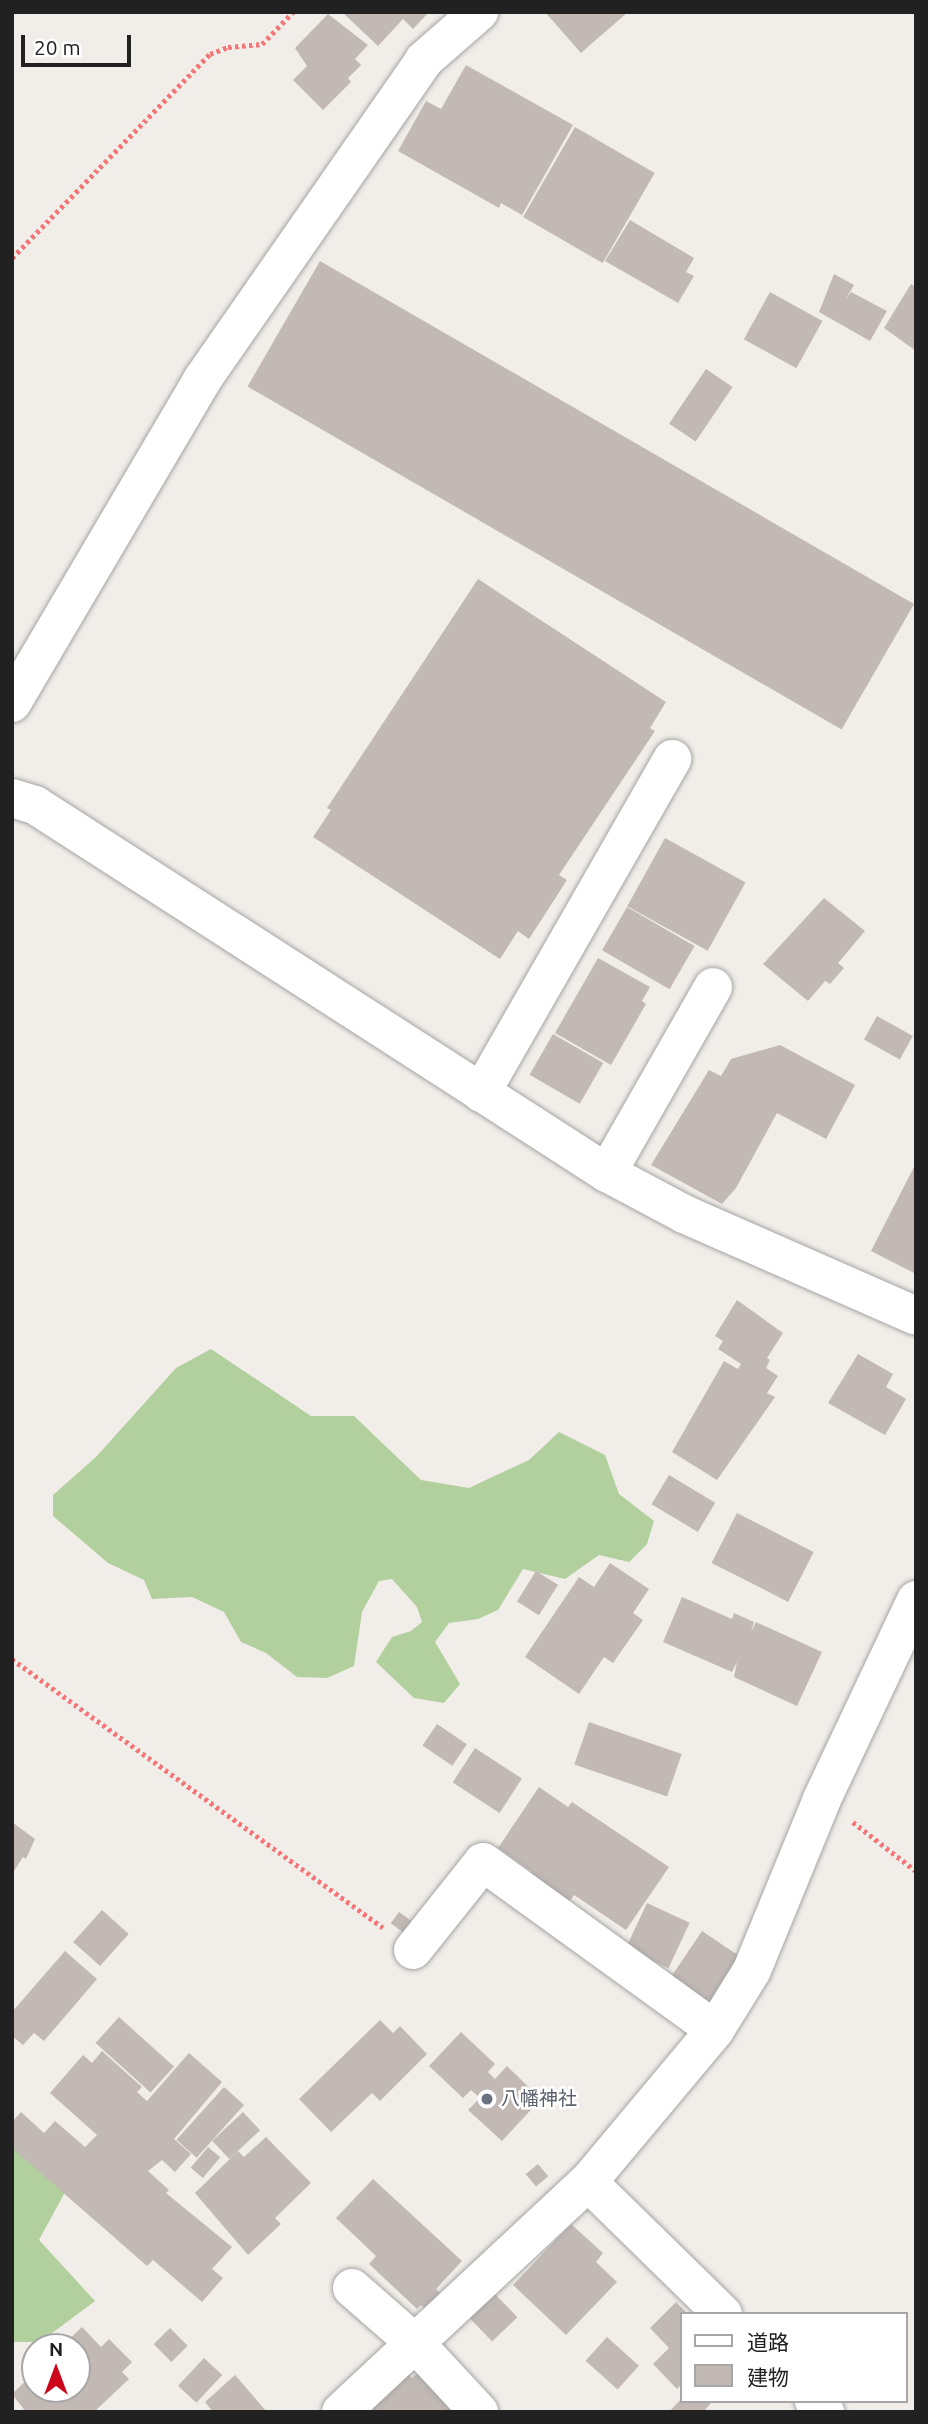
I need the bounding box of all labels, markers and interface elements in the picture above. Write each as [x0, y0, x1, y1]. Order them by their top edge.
scale bar [24, 21, 135, 65]
text: 20 m [34, 35, 81, 59]
place label: 八幡神社 [501, 2088, 577, 2110]
marker: 八幡神社 [479, 2091, 495, 2107]
legend [680, 2312, 907, 2403]
text: 道路 [747, 2330, 789, 2354]
north arrow [21, 2333, 91, 2403]
text: N [49, 2338, 63, 2360]
text: 建物 [747, 2365, 789, 2389]

